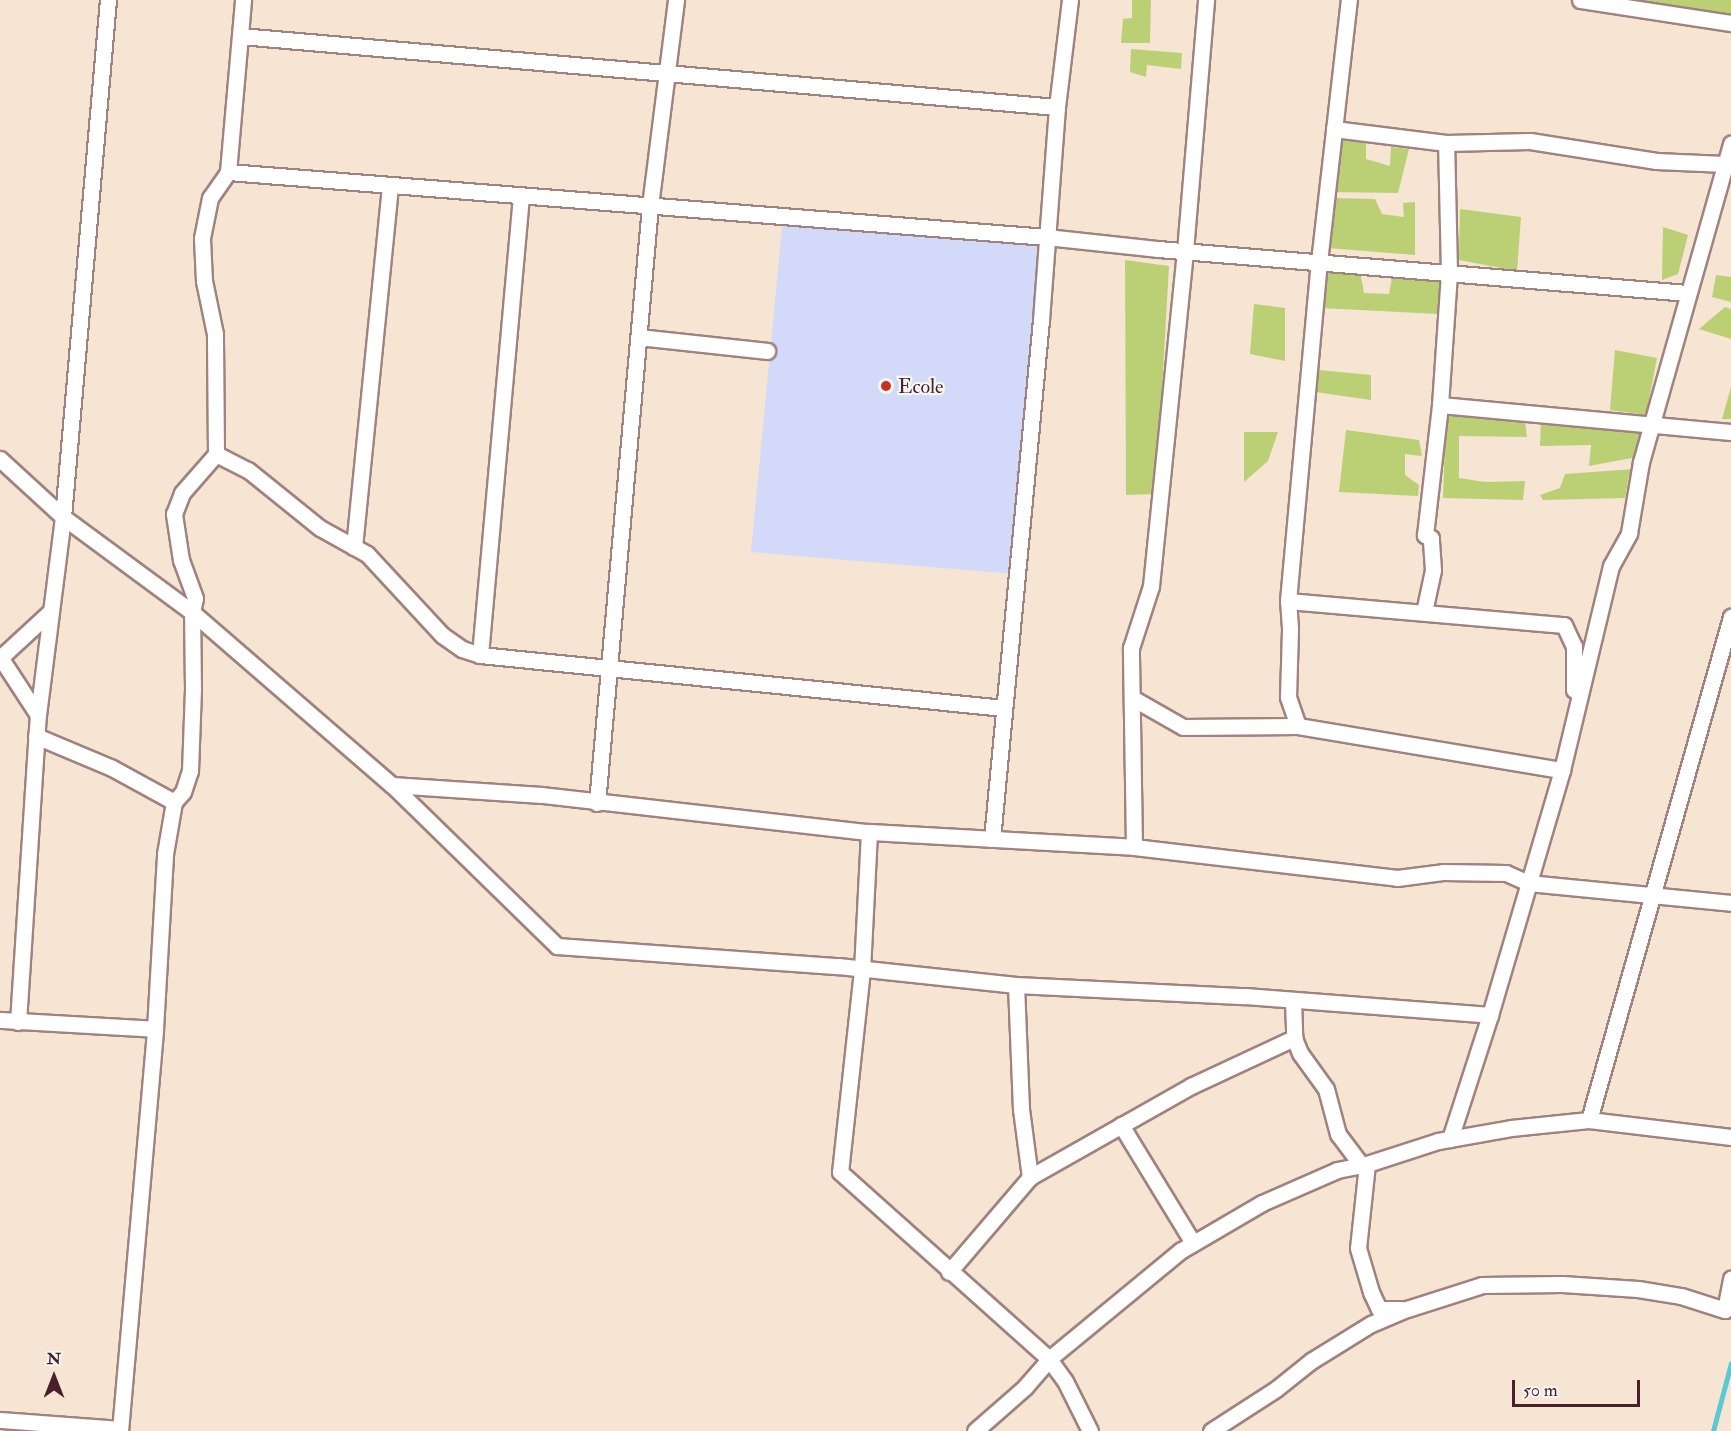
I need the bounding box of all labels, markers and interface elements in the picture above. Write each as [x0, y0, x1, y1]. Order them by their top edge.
place label: Ecole [898, 374, 943, 398]
marker: Ecole [879, 379, 893, 393]
north arrow [24, 1347, 84, 1407]
text: N [47, 1349, 61, 1369]
scale bar [1515, 1368, 1642, 1406]
text: 50 m [1523, 1379, 1558, 1402]

